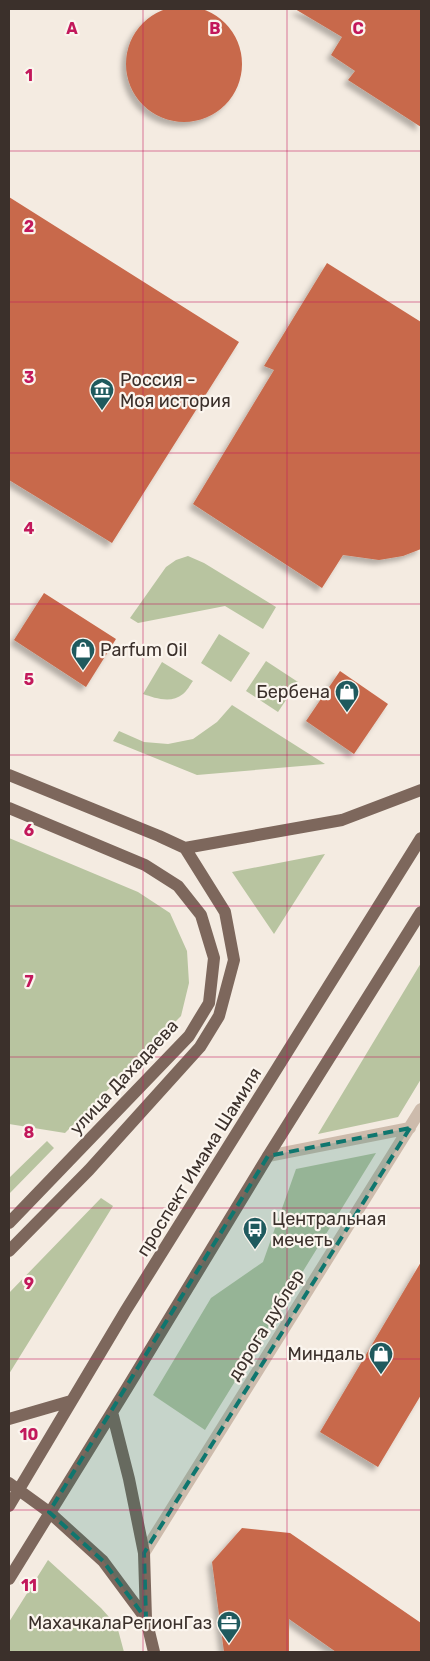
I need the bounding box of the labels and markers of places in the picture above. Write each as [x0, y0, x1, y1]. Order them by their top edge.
place label: Россия - Моя история [120, 369, 231, 412]
museum icon: Россия - Моя история [89, 377, 115, 411]
shop icon: Parfum Oil [70, 637, 96, 671]
place label: Parfum Oil [100, 639, 187, 661]
shop icon: Бербена [334, 679, 360, 713]
place label: Бербена [256, 681, 330, 703]
place label: Центральная мечеть [272, 1208, 386, 1251]
bus stop icon: Центральная мечеть [242, 1216, 268, 1250]
shop icon: Миндаль [368, 1341, 394, 1375]
place label: Миндаль [288, 1343, 364, 1365]
office icon: МахачкалаРегионГаз [216, 1610, 242, 1644]
place label: МахачкалаРегионГаз [28, 1612, 212, 1634]

